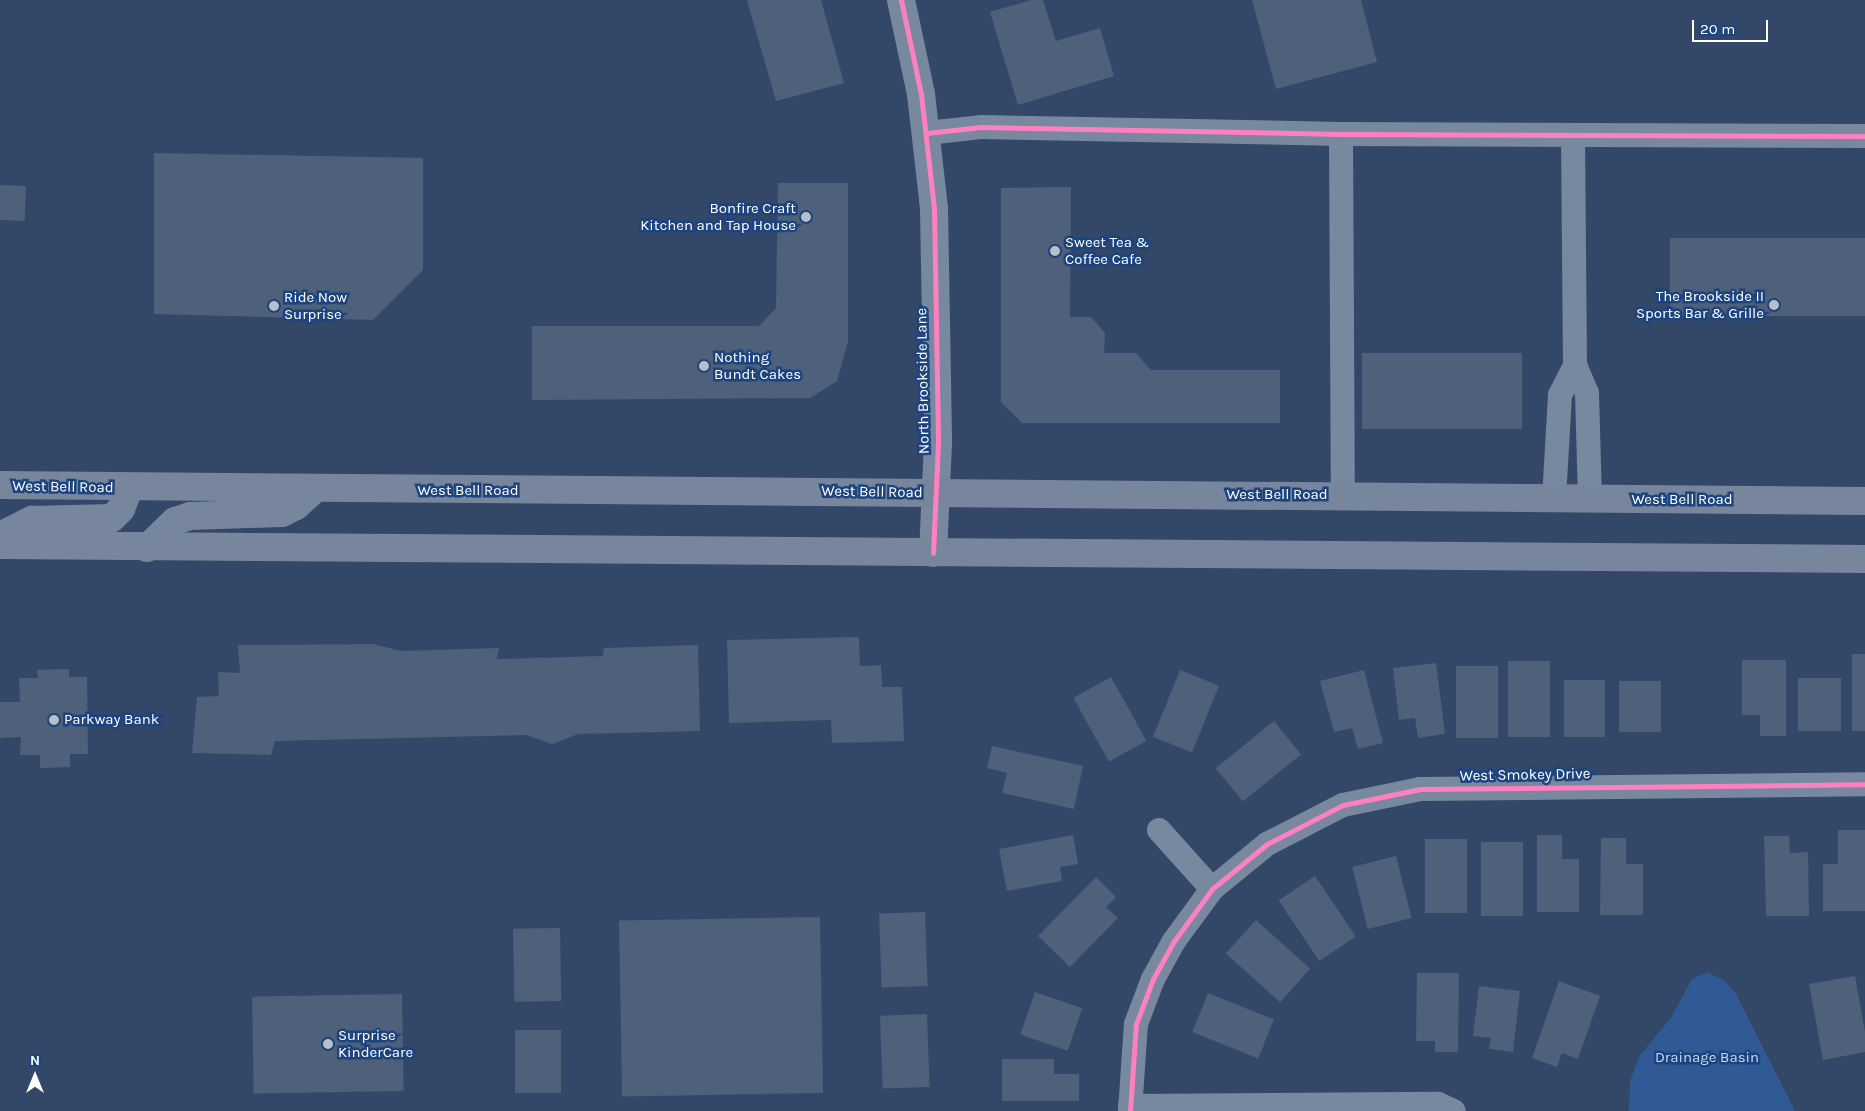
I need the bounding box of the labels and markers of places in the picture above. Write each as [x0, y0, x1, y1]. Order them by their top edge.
place label: Bonfire Craft Kitchen and Tap House [640, 199, 796, 234]
marker: Bonfire Craft Kitchen and Tap House [800, 211, 812, 223]
place label: Sweet Tea & Coffee Cafe [1065, 233, 1149, 268]
marker: Sweet Tea & Coffee Cafe [1049, 245, 1061, 257]
place label: The Brookside II Sports Bar & Grille [1636, 287, 1764, 322]
place label: Ride Now Surprise [284, 288, 347, 323]
marker: The Brookside II Sports Bar & Grille [1768, 299, 1780, 311]
marker: Ride Now Surprise [268, 300, 280, 312]
place label: Nothing Bundt Cakes [714, 348, 801, 383]
marker: Nothing Bundt Cakes [698, 360, 710, 372]
place label: Parkway Bank [64, 711, 159, 729]
marker: Parkway Bank [48, 714, 60, 726]
place label: Surprise KinderCare [338, 1026, 413, 1061]
marker: Surprise KinderCare [322, 1038, 334, 1050]

